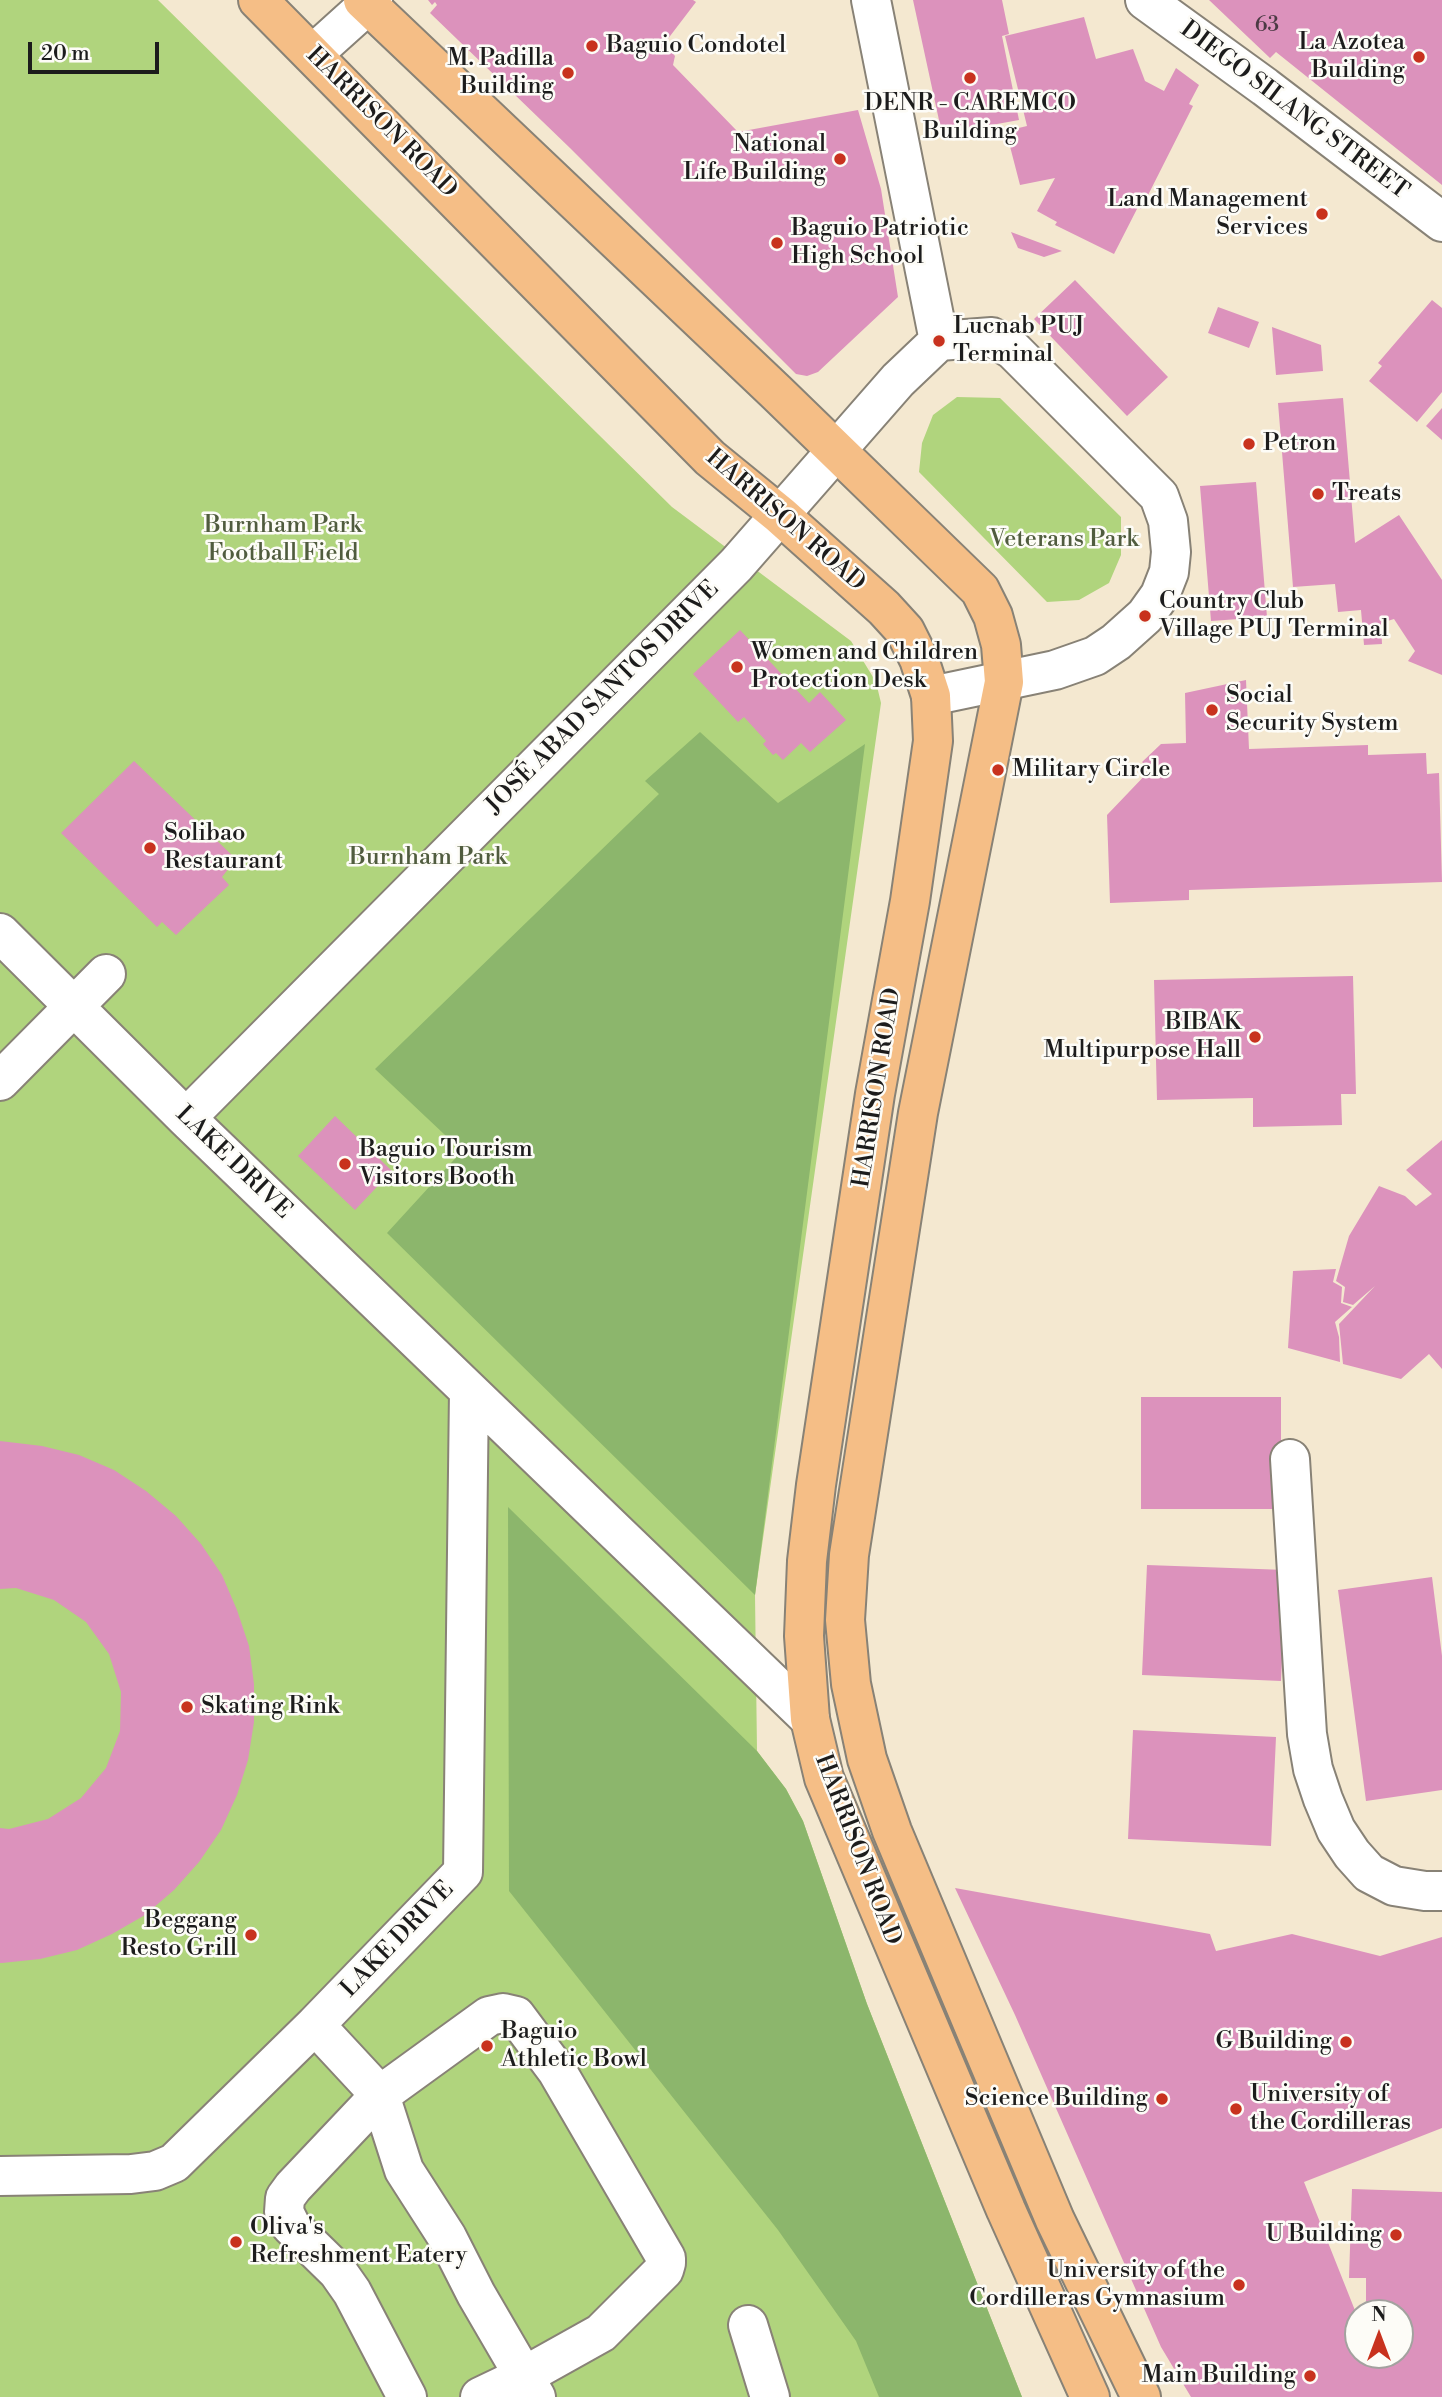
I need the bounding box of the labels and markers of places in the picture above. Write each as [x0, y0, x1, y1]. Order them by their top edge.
place label: La Azotea Building [1298, 29, 1405, 85]
place label: Baguio Condotel [606, 32, 786, 60]
marker: Baguio Condotel [584, 38, 600, 54]
place label: M. Padilla Building [447, 45, 554, 101]
marker: La Azotea Building [1411, 49, 1427, 65]
marker: M. Padilla Building [560, 65, 576, 81]
marker: DENR - CAREMCO Building [962, 70, 978, 86]
place label: DENR - CAREMCO Building [864, 90, 1076, 146]
place label: National Life Building [683, 131, 826, 187]
marker: National Life Building [832, 151, 848, 167]
place label: Land Management Services [1107, 186, 1308, 242]
marker: Land Management Services [1314, 206, 1330, 222]
place label: Baguio Patriotic High School [791, 215, 969, 271]
marker: Baguio Patriotic High School [769, 235, 785, 251]
place label: Lucnab PUJ Terminal [953, 313, 1085, 369]
marker: Lucnab PUJ Terminal [931, 333, 947, 349]
place label: Petron [1263, 430, 1336, 458]
marker: Petron [1241, 436, 1257, 452]
place label: Treats [1332, 480, 1401, 508]
marker: Treats [1310, 486, 1326, 502]
place label: Country Club Village PUJ Terminal [1159, 588, 1389, 644]
marker: Country Club Village PUJ Terminal [1137, 608, 1153, 624]
place label: Women and Children Protection Desk [751, 639, 978, 695]
marker: Women and Children Protection Desk [729, 659, 745, 675]
place label: Social Security System [1226, 682, 1398, 738]
marker: Social Security System [1204, 702, 1220, 718]
place label: Military Circle [1012, 756, 1170, 784]
marker: Military Circle [990, 762, 1006, 778]
place label: Solibao Restaurant [164, 820, 283, 876]
marker: Solibao Restaurant [142, 840, 158, 856]
place label: BIBAK Multipurpose Hall [1043, 1009, 1241, 1065]
marker: BIBAK Multipurpose Hall [1247, 1029, 1263, 1045]
place label: Baguio Tourism Visitors Booth [359, 1136, 533, 1192]
marker: Baguio Tourism Visitors Booth [337, 1156, 353, 1172]
place label: Skating Rink [201, 1693, 340, 1721]
marker: Skating Rink [179, 1699, 195, 1715]
place label: Beggang Resto Grill [120, 1907, 237, 1963]
marker: Beggang Resto Grill [243, 1927, 259, 1943]
place label: Baguio Athletic Bowl [501, 2018, 647, 2074]
place label: G Building [1216, 2028, 1332, 2056]
marker: G Building [1338, 2034, 1354, 2050]
marker: Baguio Athletic Bowl [479, 2038, 495, 2054]
place label: University of the Cordilleras [1250, 2081, 1411, 2137]
place label: Science Building [965, 2085, 1148, 2113]
marker: Science Building [1154, 2091, 1170, 2107]
marker: University of the Cordilleras [1228, 2101, 1244, 2117]
place label: Oliva's Refreshment Eatery [250, 2214, 467, 2270]
place label: U Building [1266, 2221, 1382, 2249]
marker: U Building [1388, 2227, 1404, 2243]
marker: Oliva's Refreshment Eatery [228, 2234, 244, 2250]
place label: University of the Cordilleras Gymnasium [969, 2257, 1225, 2313]
marker: University of the Cordilleras Gymnasium [1231, 2277, 1247, 2293]
place label: Main Building [1142, 2362, 1296, 2390]
marker: Main Building [1302, 2368, 1318, 2384]

